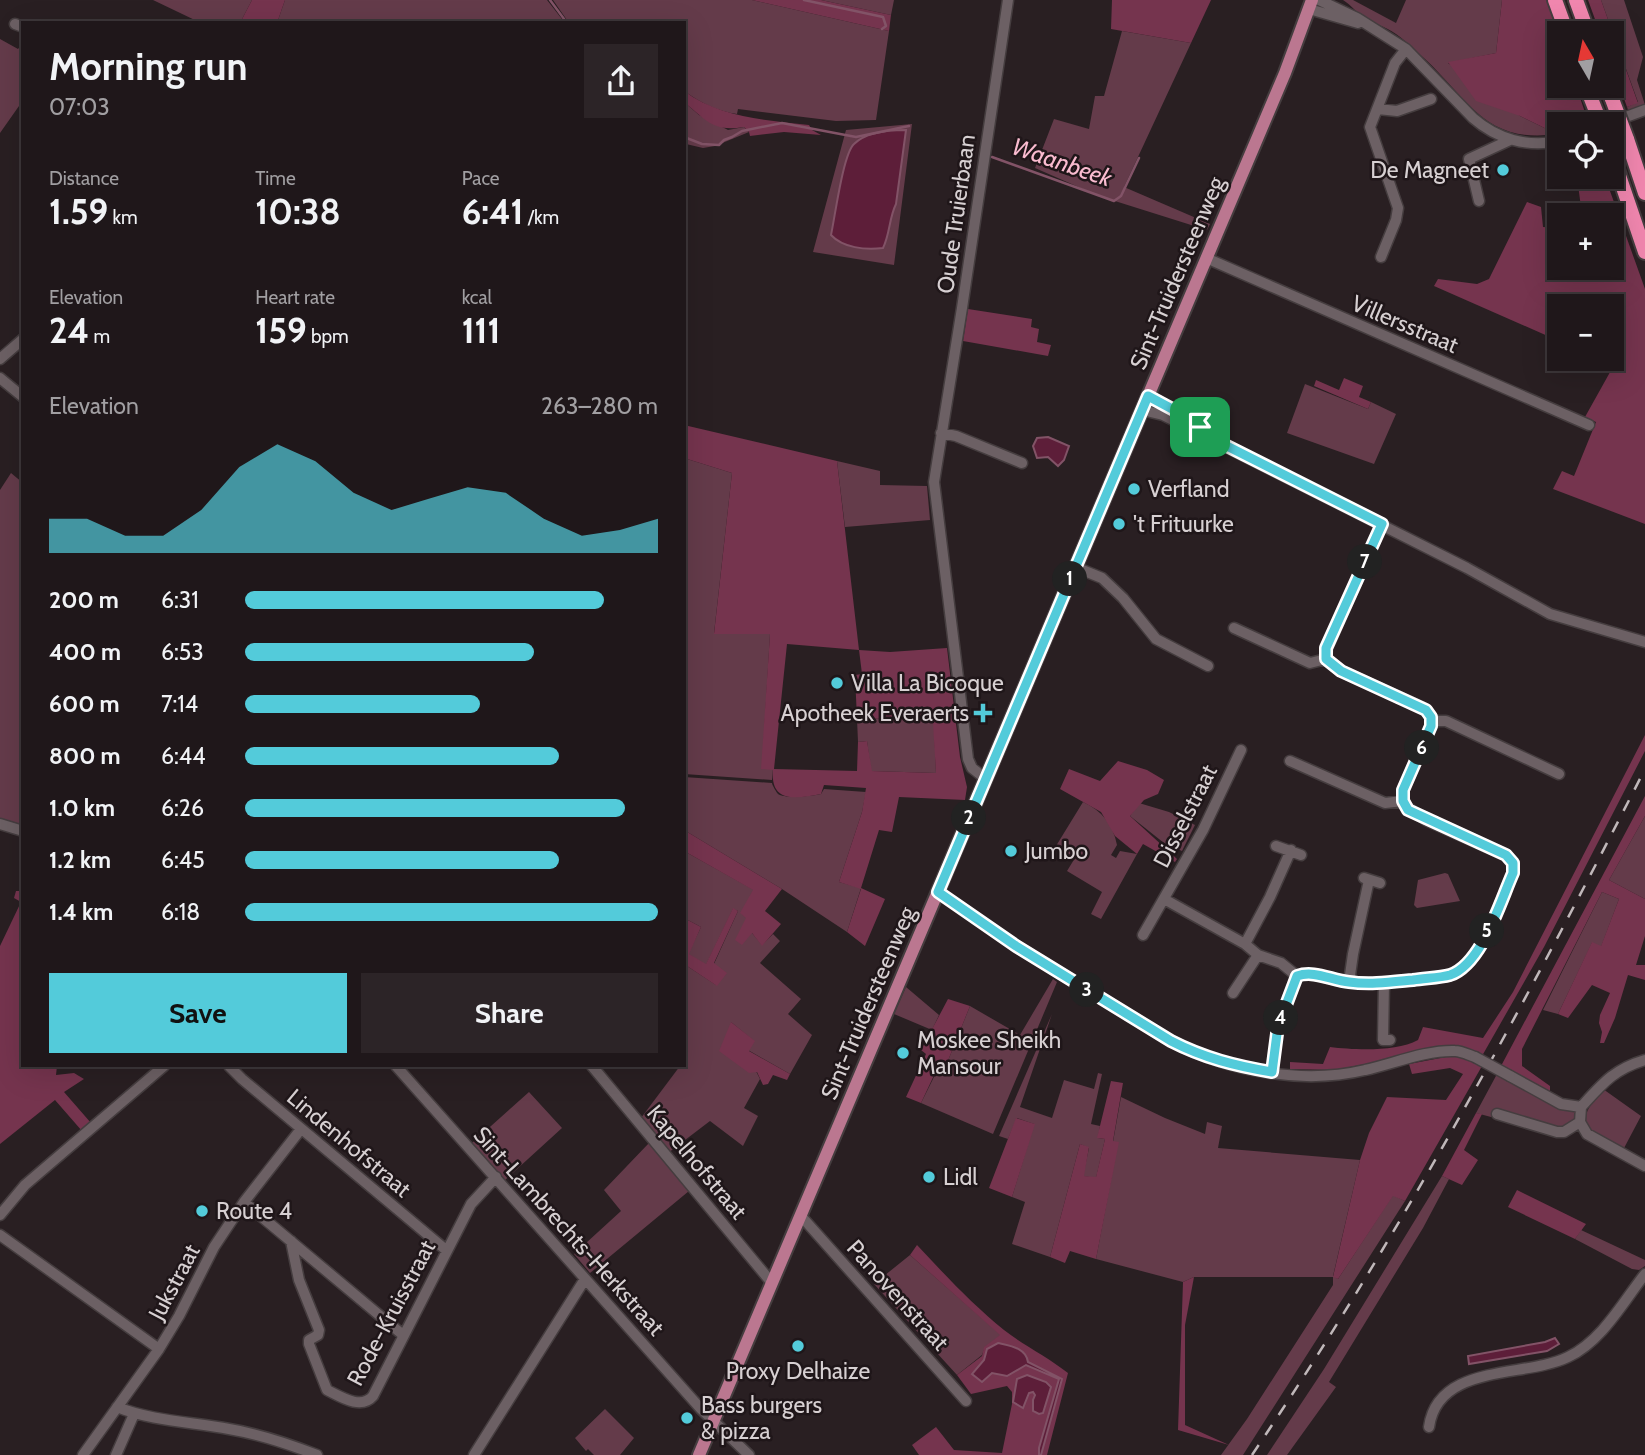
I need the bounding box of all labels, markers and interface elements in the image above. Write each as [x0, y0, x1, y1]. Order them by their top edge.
north arrow [1547, 21, 1624, 98]
map controls [1547, 21, 1624, 371]
text: Morning run [49, 43, 248, 90]
button: share [584, 44, 658, 118]
text: 07:03 [49, 93, 110, 121]
button: locate [1547, 112, 1624, 189]
water label: Waanbeek [1008, 131, 1116, 193]
street label: Oude Truierbaan [931, 133, 981, 295]
place label: De Magneet [1370, 156, 1489, 184]
marker: De Magneet [1495, 162, 1511, 178]
text: Distance [49, 167, 119, 190]
text: Time [255, 167, 296, 190]
text: Pace [462, 167, 500, 190]
street label: Sint-Truidersteenweg [1124, 172, 1231, 374]
text: 1.59 [49, 190, 108, 233]
text: 10:38 [255, 190, 341, 233]
text: 6:41 [462, 190, 523, 233]
button: + [1547, 203, 1624, 280]
text: km [108, 206, 138, 229]
text: /km [523, 206, 559, 229]
text: Elevation [49, 286, 123, 309]
text: Heart rate [255, 286, 335, 309]
text: kcal [462, 286, 492, 309]
street label: Villersstraat [1347, 289, 1463, 359]
button: − [1547, 294, 1624, 371]
text: 24 [49, 309, 89, 352]
text: 159 [255, 309, 307, 352]
text: 111 [462, 309, 500, 352]
text: m [89, 325, 110, 348]
text: bpm [307, 325, 349, 348]
text: Elevation [49, 392, 139, 420]
text: 263–280 m [541, 392, 658, 420]
pin [1170, 397, 1230, 457]
icon: arrive [1181, 408, 1219, 446]
place label: Verfland [1148, 475, 1229, 503]
marker: Verfland [1126, 481, 1142, 497]
place label: 't Frituurke [1133, 510, 1234, 538]
marker: 't Frituurke [1111, 516, 1127, 532]
pin: 7 [1348, 544, 1382, 580]
text: 7 [1360, 550, 1369, 573]
pin: 1 [1052, 562, 1088, 596]
text: 1 [1066, 567, 1073, 590]
text: 200 m [49, 586, 119, 614]
text: 6:31 [161, 586, 199, 614]
text: 400 m [49, 638, 121, 666]
text: 6:53 [161, 638, 204, 666]
place label: Villa La Bicoque [851, 669, 1004, 697]
marker: Villa La Bicoque [829, 675, 845, 691]
text: 600 m [49, 690, 120, 718]
text: 7:14 [161, 690, 198, 718]
place label: Apotheek Everaerts [781, 699, 969, 727]
marker: Apotheek Everaerts [975, 705, 991, 721]
pin: 6 [1404, 730, 1440, 766]
text: 6 [1416, 736, 1427, 759]
text: 800 m [49, 742, 121, 770]
text: 6:44 [161, 742, 205, 770]
street label: Disselstraat [1147, 760, 1223, 872]
text: 1.0 km [49, 794, 115, 822]
text: 6:26 [161, 794, 204, 822]
pin: 2 [951, 800, 986, 836]
text: 2 [963, 806, 974, 829]
place label: Jumbo [1024, 837, 1088, 865]
marker: Jumbo [1003, 843, 1019, 859]
text: 1.2 km [49, 846, 111, 874]
text: 6:45 [161, 846, 205, 874]
text: 1.4 km [49, 898, 113, 926]
text: 6:18 [161, 898, 200, 926]
street label: Sint-Truidersteenweg [815, 902, 922, 1104]
pin: 5 [1470, 914, 1504, 948]
text: 5 [1481, 919, 1492, 942]
pin: 3 [1070, 972, 1104, 1007]
button: Save [49, 973, 347, 1053]
button: Share [361, 973, 658, 1053]
text: 3 [1081, 978, 1092, 1001]
pin: 4 [1264, 1000, 1298, 1036]
text: 4 [1275, 1006, 1286, 1029]
place label: Moskee Sheikh Mansour [917, 1026, 1061, 1080]
marker: Moskee Sheikh Mansour [895, 1045, 911, 1061]
street label: Lindenhofstraat [281, 1083, 417, 1203]
street label: Kapelhofstraat [641, 1099, 753, 1225]
street label: Sint-Lambrechts-Herkstraat [468, 1121, 670, 1341]
place label: Lidl [943, 1163, 978, 1191]
marker: Lidl [921, 1169, 937, 1185]
place label: Route 4 [216, 1197, 292, 1225]
marker: Route 4 [194, 1203, 210, 1219]
street label: Panovenstraat [841, 1234, 955, 1356]
street label: Rode-Kruisstraat [341, 1235, 441, 1391]
street label: Jukstraat [142, 1239, 206, 1326]
marker: Proxy Delhaize [790, 1338, 806, 1354]
place label: Proxy Delhaize [726, 1357, 870, 1385]
place label: Bass burgers & pizza [701, 1391, 822, 1445]
marker: Bass burgers & pizza [679, 1410, 695, 1426]

